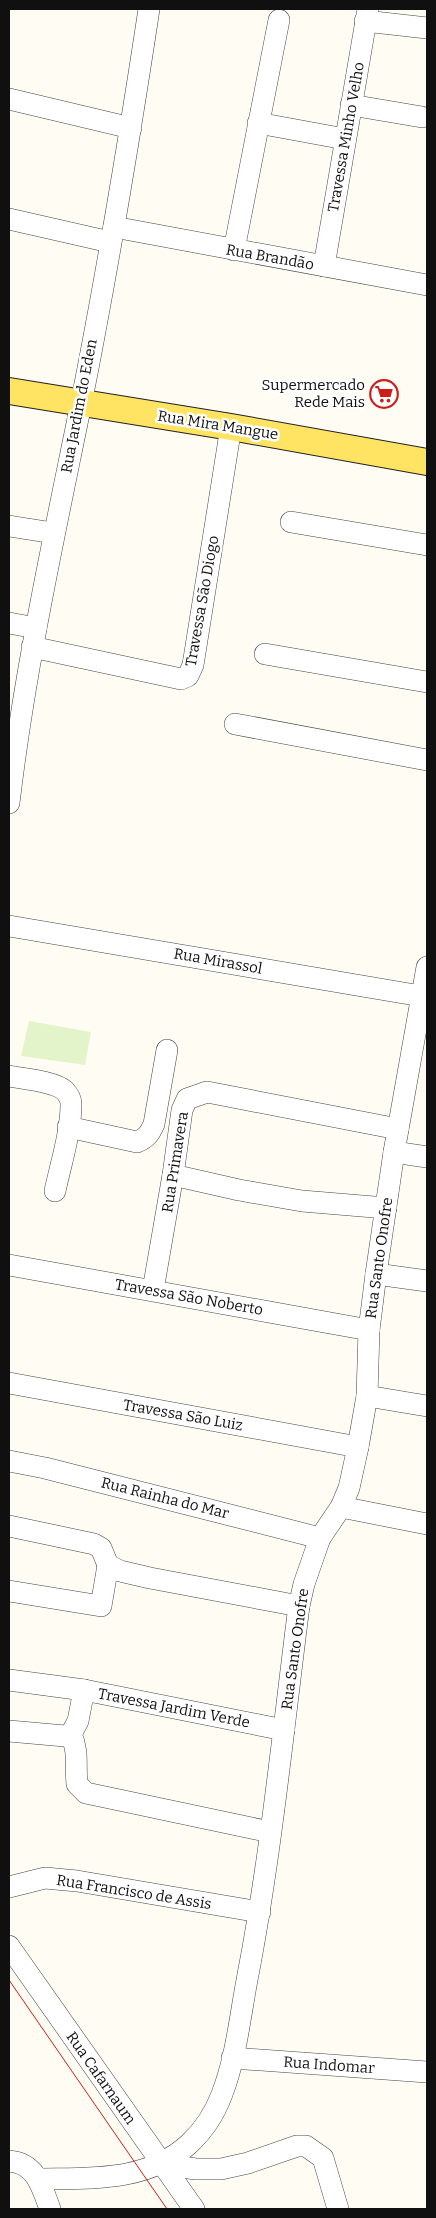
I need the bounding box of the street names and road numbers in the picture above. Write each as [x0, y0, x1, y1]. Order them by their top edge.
street label: Travessa Minho Velho [324, 61, 368, 213]
street label: Rua Brandão [225, 240, 315, 274]
street label: Rua Jardim do Eden [57, 337, 101, 475]
street label: Rua Mira Mangue [156, 407, 280, 443]
street label: Travessa São Diogo [182, 534, 222, 668]
street label: Rua Mirassol [172, 944, 264, 978]
street label: Rua Primavera [158, 1110, 192, 1214]
street label: Rua Santo Onofre [362, 1196, 396, 1320]
street label: Travessa São Noberto [114, 1275, 264, 1319]
street label: Travessa São Luiz [122, 1396, 244, 1434]
street label: Rua Rainha do Mar [99, 1473, 231, 1523]
street label: Rua Santo Onofre [278, 1587, 312, 1711]
street label: Travessa Jardim Verde [96, 1684, 252, 1732]
street label: Rua Francisco de Assis [55, 1871, 213, 1913]
street label: Rua Cafarnaum [62, 2028, 140, 2128]
street label: Rua Indomar [283, 2053, 376, 2077]

